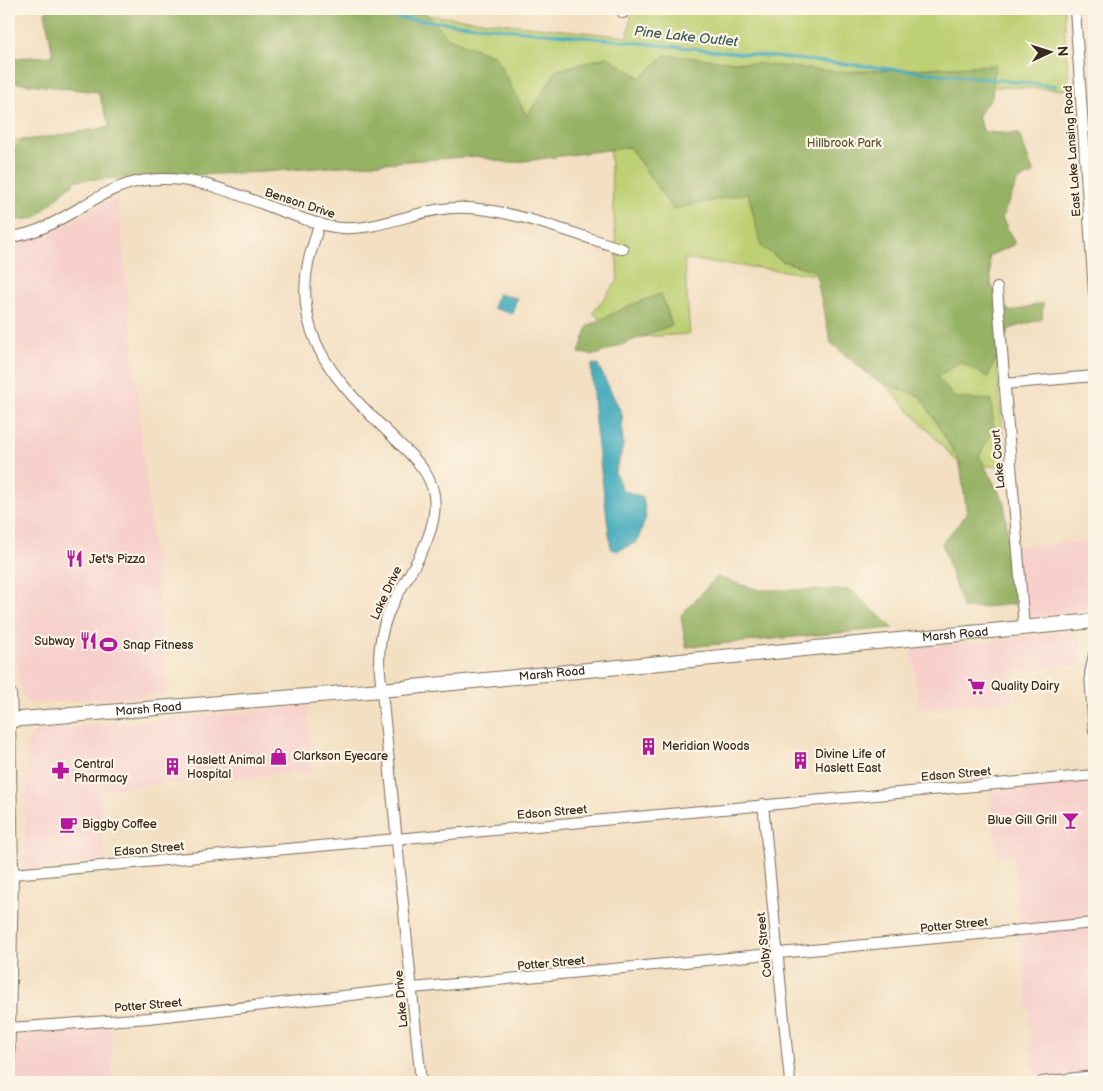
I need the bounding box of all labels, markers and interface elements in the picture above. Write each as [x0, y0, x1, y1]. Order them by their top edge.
water label: Pine Lake Outlet [633, 23, 739, 50]
north arrow [1026, 28, 1076, 78]
text: N [1054, 45, 1071, 57]
street label: East Lake Lansing Road [1060, 85, 1085, 217]
park label: Hillbrook Park [807, 136, 881, 151]
street label: Benson Drive [263, 185, 337, 222]
street label: Lake Court [988, 428, 1009, 489]
restaurant icon: Jet's Pizza [65, 549, 85, 569]
place label: Jet's Pizza [89, 552, 146, 567]
street label: Lake Drive [367, 564, 405, 622]
street label: Marsh Road [921, 624, 989, 646]
restaurant icon: Subway [79, 631, 99, 651]
place label: Subway [34, 634, 76, 649]
sports icon: Snap Fitness [99, 635, 119, 655]
place label: Snap Fitness [123, 638, 193, 653]
street label: Marsh Road [518, 663, 586, 685]
supermarket icon: Quality Dairy [967, 676, 987, 696]
place label: Quality Dairy [991, 679, 1060, 694]
street label: Marsh Road [115, 699, 182, 719]
building icon: Meridian Woods [638, 736, 658, 756]
place label: Meridian Woods [662, 739, 749, 754]
shop icon: Clarkson Eyecare [269, 746, 289, 766]
place label: Divine Life of Haslett East [815, 747, 886, 776]
place label: Clarkson Eyecare [293, 749, 388, 764]
building icon: Divine Life of Haslett East [791, 751, 811, 771]
place label: Haslett Animal Hospital [187, 753, 265, 782]
place label: Central Pharmacy [74, 757, 128, 786]
building icon: Haslett Animal Hospital [163, 757, 183, 777]
pharmacy icon: Central Pharmacy [50, 761, 70, 781]
street label: Edson Street [920, 764, 992, 785]
street label: Edson Street [516, 802, 588, 823]
bar icon: Blue Gill Grill [1061, 810, 1081, 830]
place label: Blue Gill Grill [987, 813, 1057, 828]
cafe icon: Biggby Coffee [58, 814, 78, 834]
place label: Biggby Coffee [82, 817, 157, 832]
street label: Edson Street [113, 839, 185, 860]
street label: Colby Street [754, 911, 775, 978]
street label: Potter Street [919, 914, 989, 937]
street label: Potter Street [516, 953, 586, 974]
street label: Lake Drive [392, 970, 411, 1028]
street label: Potter Street [113, 995, 183, 1016]

